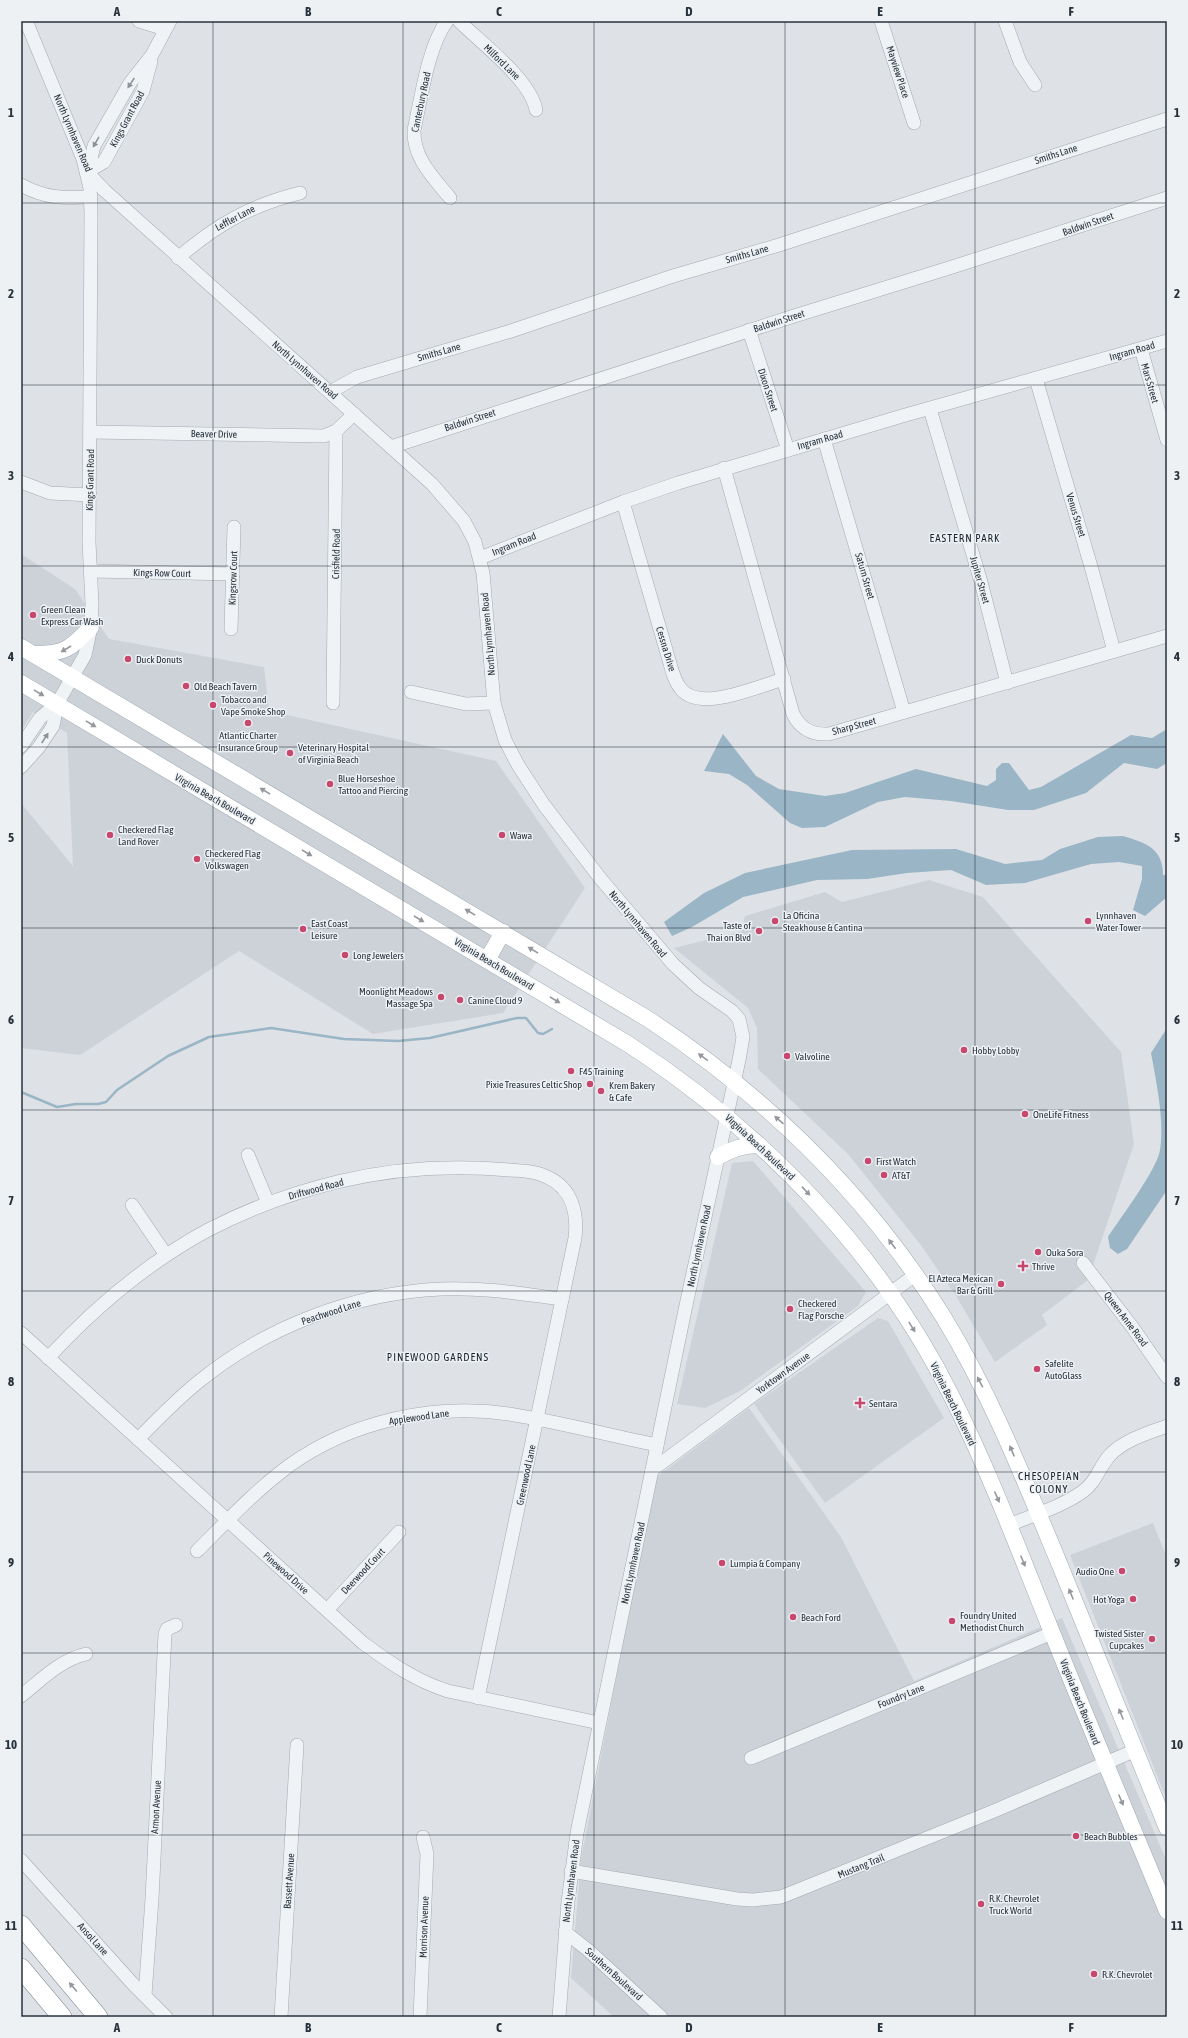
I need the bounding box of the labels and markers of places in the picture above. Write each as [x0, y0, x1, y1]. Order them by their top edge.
place label: Green Clean Express Car Wash [41, 604, 104, 627]
marker: Green Clean Express Car Wash [28, 610, 38, 620]
marker: Duck Donuts [123, 654, 133, 664]
place label: Duck Donuts [136, 654, 183, 665]
marker: Old Beach Tavern [181, 681, 191, 691]
place label: Old Beach Tavern [194, 681, 257, 692]
place label: Tobacco and Vape Smoke Shop [221, 694, 286, 717]
marker: Tobacco and Vape Smoke Shop [208, 700, 218, 710]
marker: Atlantic Charter Insurance Group [243, 718, 253, 728]
place label: Atlantic Charter Insurance Group [218, 730, 278, 753]
place label: Veterinary Hospital of Virginia Beach [298, 742, 369, 765]
marker: Veterinary Hospital of Virginia Beach [285, 748, 295, 758]
place label: Blue Horseshoe Tattoo and Piercing [338, 773, 409, 796]
marker: Blue Horseshoe Tattoo and Piercing [325, 779, 335, 789]
place label: Checkered Flag Land Rover [118, 824, 174, 847]
marker: Checkered Flag Land Rover [105, 830, 115, 840]
marker: Wawa [497, 830, 507, 840]
place label: Wawa [510, 830, 532, 841]
place label: Checkered Flag Volkswagen [205, 848, 261, 871]
marker: Checkered Flag Volkswagen [192, 854, 202, 864]
place label: La Oficina Steakhouse & Cantina [783, 910, 863, 933]
place label: Lynnhaven Water Tower [1096, 910, 1142, 933]
marker: La Oficina Steakhouse & Cantina [770, 916, 780, 926]
marker: Lynnhaven Water Tower [1083, 916, 1093, 926]
place label: East Coast Leisure [311, 918, 348, 941]
place label: Taste of Thai on Blvd [707, 920, 751, 943]
marker: East Coast Leisure [298, 924, 308, 934]
marker: Taste of Thai on Blvd [754, 926, 764, 936]
marker: Long Jewelers [340, 950, 350, 960]
place label: Long Jewelers [353, 950, 404, 961]
place label: Moonlight Meadows Massage Spa [359, 986, 433, 1009]
marker: Moonlight Meadows Massage Spa [436, 992, 446, 1002]
marker: Canine Cloud 9 [455, 995, 465, 1005]
place label: Canine Cloud 9 [468, 995, 523, 1006]
marker: Hobby Lobby [959, 1045, 969, 1055]
place label: Hobby Lobby [972, 1045, 1019, 1056]
marker: Valvoline [782, 1051, 792, 1061]
place label: Valvoline [795, 1051, 830, 1062]
marker: F45 Training [566, 1066, 576, 1076]
place label: F45 Training [579, 1066, 624, 1077]
place label: Pixie Treasures Celtic Shop [486, 1079, 582, 1090]
marker: Pixie Treasures Celtic Shop [585, 1079, 595, 1089]
place label: Krem Bakery & Cafe [609, 1080, 655, 1103]
marker: Krem Bakery & Cafe [596, 1086, 606, 1096]
marker: OneLife Fitness [1020, 1109, 1030, 1119]
place label: OneLife Fitness [1033, 1109, 1089, 1120]
marker: First Watch [863, 1156, 873, 1166]
place label: First Watch [876, 1156, 916, 1167]
marker: AT&T [879, 1170, 889, 1180]
place label: AT&T [892, 1170, 911, 1181]
marker: Ouka Sora [1033, 1247, 1043, 1257]
place label: Ouka Sora [1046, 1247, 1084, 1258]
marker: Thrive [1017, 1260, 1029, 1272]
place label: Thrive [1032, 1261, 1055, 1272]
place label: El Azteca Mexican Bar & Grill [929, 1273, 993, 1296]
marker: El Azteca Mexican Bar & Grill [996, 1279, 1006, 1289]
place label: Checkered Flag Porsche [798, 1298, 845, 1321]
marker: Checkered Flag Porsche [785, 1304, 795, 1314]
place label: Safelite AutoGlass [1045, 1358, 1082, 1381]
marker: Safelite AutoGlass [1032, 1364, 1042, 1374]
marker: Sentara [854, 1397, 866, 1409]
place label: Sentara [869, 1398, 898, 1409]
marker: Lumpia & Company [717, 1558, 727, 1568]
place label: Lumpia & Company [730, 1558, 800, 1569]
place label: Audio One [1076, 1566, 1114, 1577]
marker: Audio One [1117, 1566, 1127, 1576]
place label: Hot Yoga [1093, 1594, 1125, 1605]
marker: Hot Yoga [1128, 1594, 1138, 1604]
place label: Foundry United Methodist Church [960, 1610, 1024, 1633]
marker: Beach Ford [788, 1612, 798, 1622]
place label: Beach Ford [801, 1612, 841, 1623]
marker: Foundry United Methodist Church [947, 1616, 957, 1626]
place label: Twisted Sister Cupcakes [1095, 1628, 1145, 1651]
marker: Twisted Sister Cupcakes [1147, 1634, 1157, 1644]
marker: Beach Bubbles [1071, 1831, 1081, 1841]
place label: Beach Bubbles [1084, 1831, 1138, 1842]
place label: R.K. Chevrolet Truck World [989, 1893, 1039, 1916]
marker: R.K. Chevrolet Truck World [976, 1899, 986, 1909]
marker: R.K. Chevrolet [1089, 1969, 1099, 1979]
place label: R.K. Chevrolet [1102, 1969, 1152, 1980]

